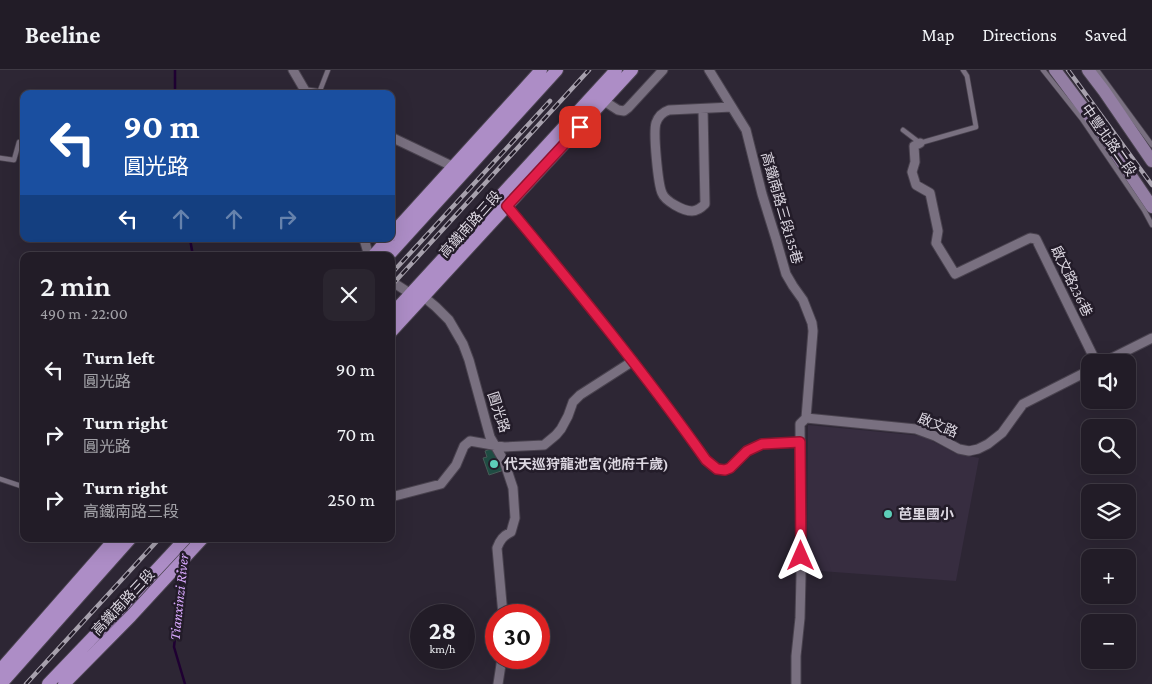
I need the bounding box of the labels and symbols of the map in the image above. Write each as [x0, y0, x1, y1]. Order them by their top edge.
street label: 中豐北路二段 [1078, 101, 1140, 179]
pin [559, 106, 601, 148]
street label: 高鐵南路三段135巷 [758, 150, 806, 266]
street label: 高鐵南路三段 [436, 187, 504, 261]
street label: 啟文路236巷 [1048, 243, 1096, 319]
street label: 圓光路 [485, 390, 513, 434]
street label: 啟文路 [916, 410, 960, 440]
place label: 代天巡狩龍池宮(池府千歲) [503, 456, 669, 473]
marker: 代天巡狩龍池宮(池府千歲) [488, 458, 500, 470]
place label: 芭里國小 [898, 506, 954, 522]
marker: 芭里國小 [882, 508, 894, 520]
position arrow [774, 529, 826, 581]
water label: Tianxinzi River [167, 552, 192, 641]
street label: 高鐵南路三段 [89, 566, 157, 638]
speed limit sign: 30 [485, 604, 550, 669]

